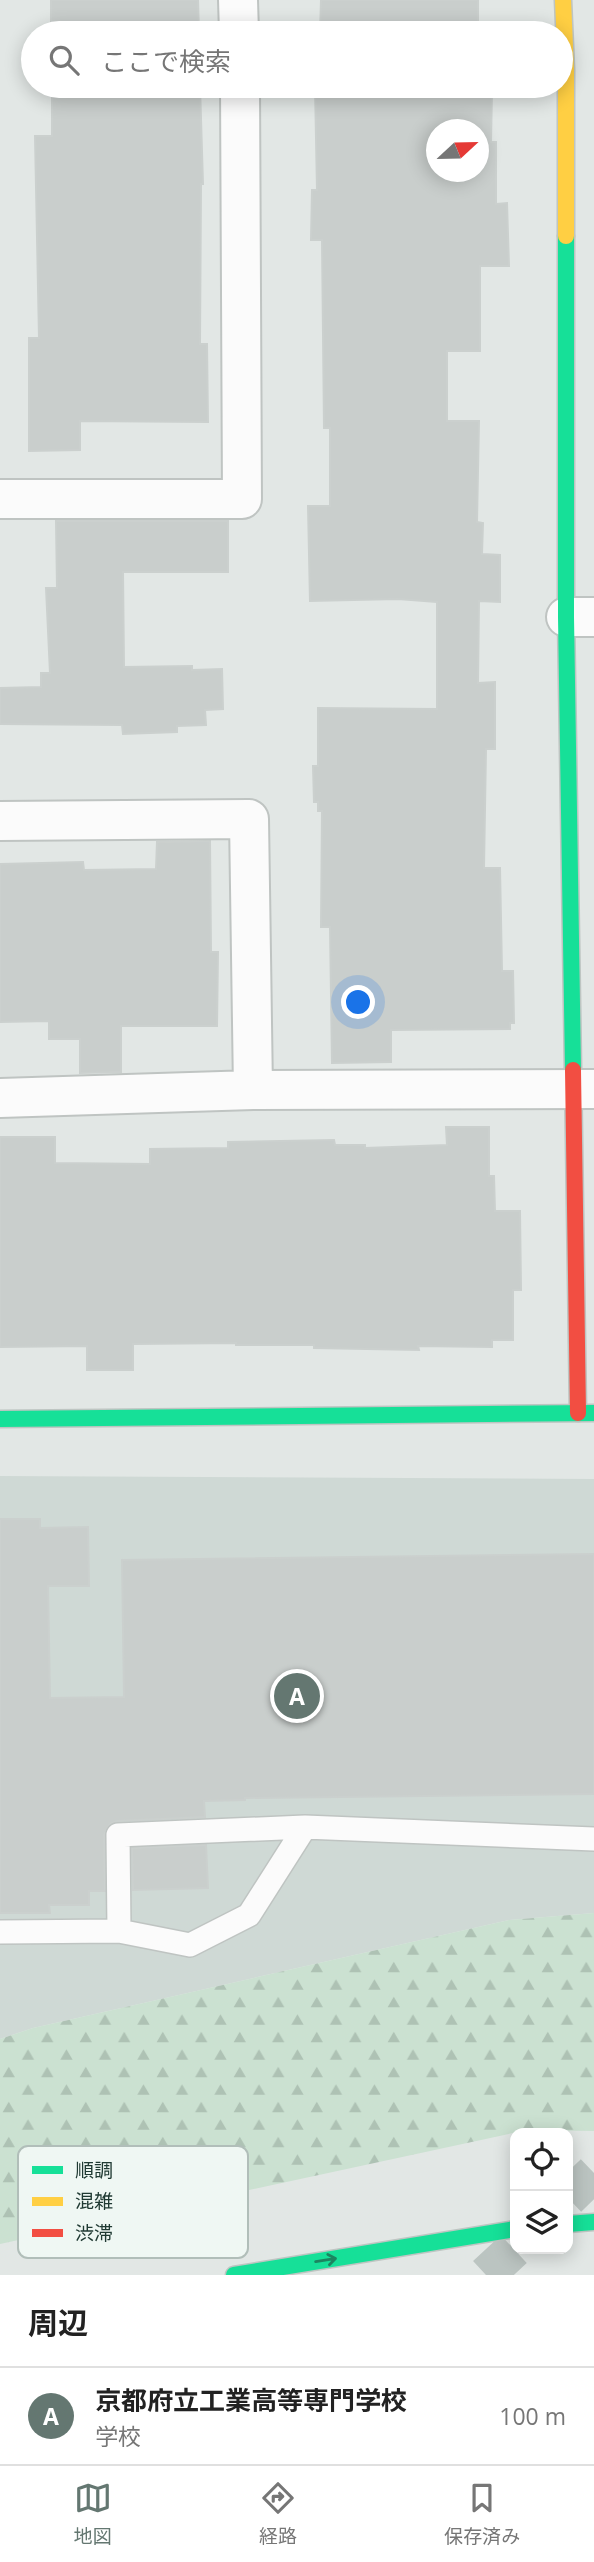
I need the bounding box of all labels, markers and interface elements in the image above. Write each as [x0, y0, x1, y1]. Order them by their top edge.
search box [21, 21, 573, 98]
icon: search [45, 41, 83, 79]
text: ここで検索 [101, 43, 231, 79]
north arrow [426, 119, 489, 182]
your location [341, 985, 375, 1019]
pin: A [274, 1670, 320, 1722]
map controls [510, 2128, 573, 2254]
button: locate [510, 2128, 573, 2191]
legend [18, 2146, 248, 2258]
text: 順調 [75, 2157, 113, 2183]
text: 混雑 [75, 2188, 113, 2214]
button: layers [510, 2191, 573, 2254]
text: 渋滞 [75, 2220, 113, 2246]
one-way arrow [314, 2253, 337, 2266]
text: 周辺 [28, 2302, 88, 2343]
text: 京都府立工業高等専門学校 [95, 2382, 407, 2418]
text: A [43, 2400, 59, 2432]
text: 100 m [499, 2400, 566, 2432]
text: 学校 [95, 2420, 141, 2452]
tab: 地図 [74, 2479, 112, 2549]
tab: 経路 [259, 2479, 297, 2549]
tab: 保存済み [444, 2479, 520, 2549]

